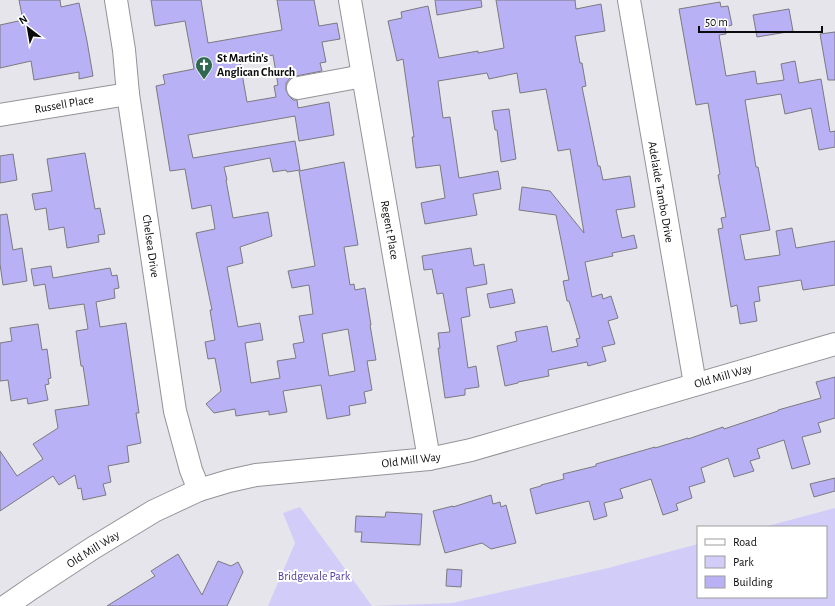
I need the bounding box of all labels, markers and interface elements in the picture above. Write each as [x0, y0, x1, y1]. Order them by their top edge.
north arrow [8, 8, 48, 48]
scale bar [699, 8, 822, 34]
text: N [17, 13, 29, 27]
text: 50 m [705, 16, 728, 28]
place label: St Martin's Anglican Church [217, 52, 295, 78]
church icon: St Martin's Anglican Church [194, 55, 214, 80]
street label: Russell Place [34, 93, 94, 115]
street label: Adelaide Tambo Drive [646, 140, 676, 244]
street label: Regent Place [379, 199, 401, 261]
street label: Chelsea Drive [141, 214, 161, 278]
street label: Old Mill Way [693, 362, 754, 391]
street label: Old Mill Way [381, 450, 441, 471]
legend [697, 526, 827, 598]
street label: Old Mill Way [65, 528, 122, 571]
text: Road [733, 536, 757, 548]
text: Park [733, 556, 754, 568]
park label: Bridgevale Park [278, 570, 351, 582]
text: Building [733, 576, 773, 588]

